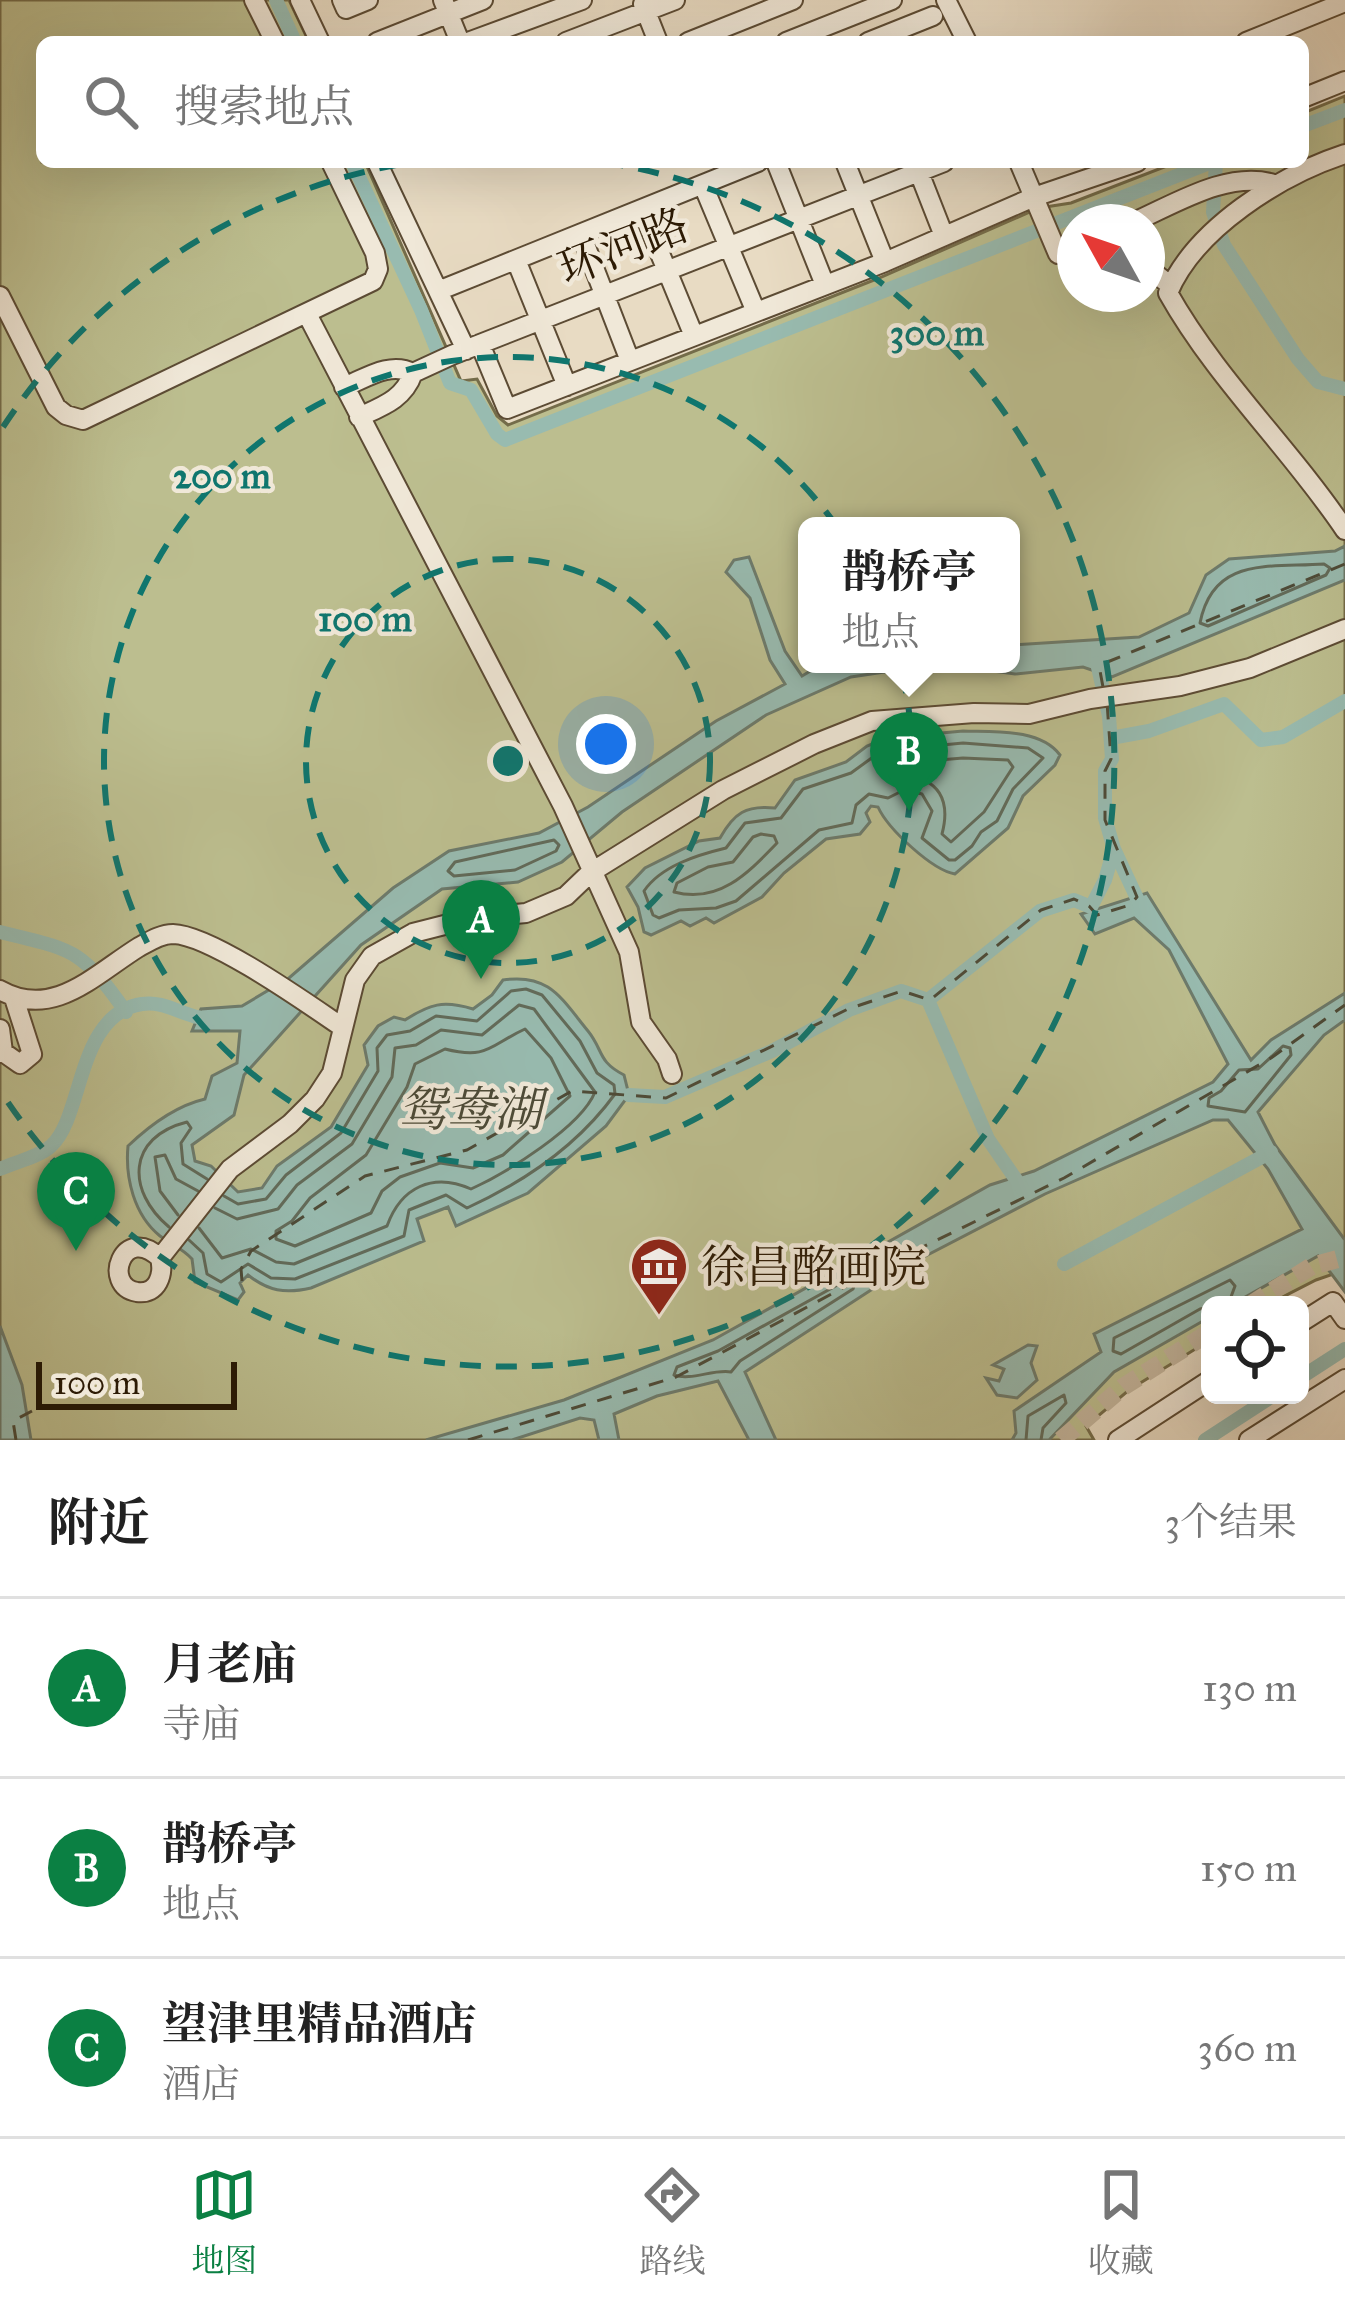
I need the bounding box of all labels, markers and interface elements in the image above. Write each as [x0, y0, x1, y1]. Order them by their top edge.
search box [36, 36, 1309, 168]
icon: search [78, 69, 144, 135]
text: 搜索地点 [174, 79, 354, 134]
street label: 环河路 [550, 197, 696, 296]
north arrow [1057, 204, 1165, 312]
text: 300 m [890, 311, 985, 355]
text: 200 m [173, 454, 272, 498]
popup [798, 517, 1020, 673]
text: 鹊桥亭 [841, 544, 977, 599]
text: 100 m [318, 597, 413, 641]
text: 地点 [841, 608, 920, 656]
pin: B [870, 712, 948, 811]
your location [576, 714, 636, 774]
centre of rings [487, 740, 529, 782]
pin: A [442, 880, 520, 979]
water label: 鸳鸯湖 [398, 1080, 550, 1139]
pin: C [37, 1152, 115, 1251]
museum icon: 徐昌酩画院 [628, 1235, 690, 1317]
place label: 徐昌酩画院 [701, 1239, 926, 1294]
map controls [1201, 1296, 1309, 1404]
button: locate [1201, 1296, 1309, 1404]
scale bar [36, 1356, 237, 1409]
text: 100 m [54, 1363, 140, 1403]
text: 附近 [48, 1492, 150, 1554]
text: 3个结果 [1164, 1498, 1297, 1546]
text: 月老庙 [162, 1636, 297, 1691]
text: A [74, 1664, 100, 1712]
text: 130 m [1202, 1664, 1297, 1712]
text: 寺庙 [162, 1700, 240, 1748]
text: 鹊桥亭 [162, 1816, 297, 1871]
text: B [74, 1844, 100, 1892]
text: 150 m [1200, 1844, 1297, 1892]
text: 地点 [162, 1880, 240, 1928]
text: 望津里精品酒店 [162, 1996, 477, 2051]
text: C [74, 2024, 100, 2072]
text: 360 m [1198, 2024, 1297, 2072]
text: 酒店 [162, 2060, 240, 2108]
tab: 地图 [191, 2162, 257, 2281]
tab: 路线 [639, 2162, 705, 2281]
tab: 收藏 [1088, 2162, 1154, 2281]

